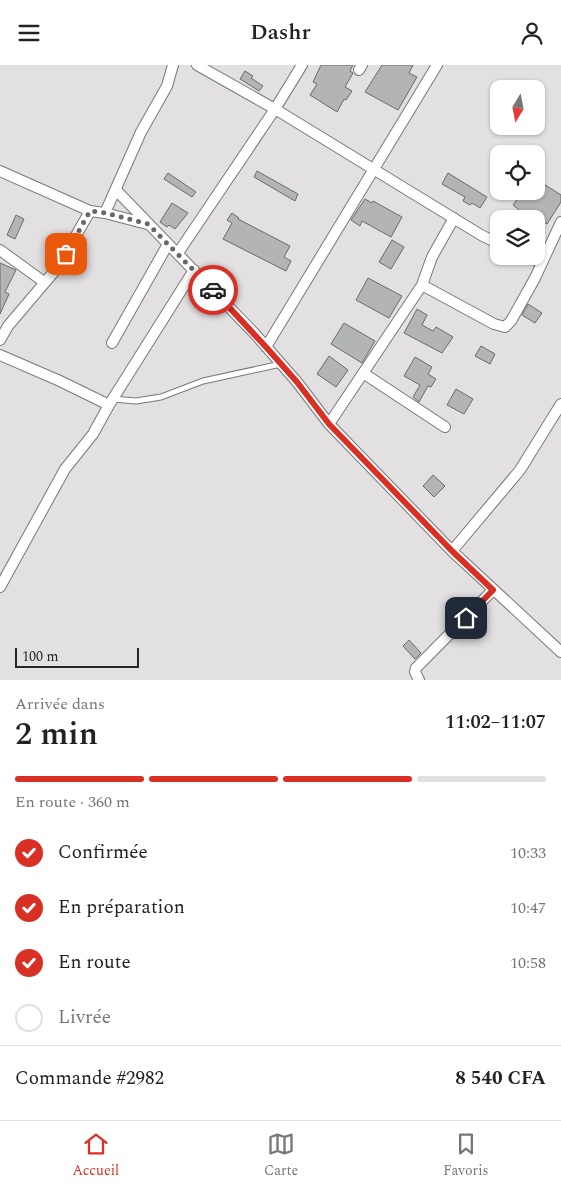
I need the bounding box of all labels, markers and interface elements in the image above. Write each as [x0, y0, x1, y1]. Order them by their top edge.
text: Dashr [250, 16, 311, 49]
icon: menu [15, 19, 43, 47]
icon: person [518, 19, 546, 47]
north arrow [490, 80, 545, 135]
map controls [490, 80, 545, 265]
button: locate [490, 145, 545, 200]
button: layers [490, 210, 545, 265]
pin [45, 233, 87, 275]
icon: bag [52, 240, 80, 268]
courier [188, 265, 238, 315]
icon: car [199, 276, 227, 304]
pin [445, 597, 487, 639]
icon: home [452, 604, 480, 632]
scale bar [15, 645, 139, 668]
text: 100 m [22, 646, 59, 667]
text: Arrivée dans [15, 692, 105, 716]
text: 11:02–11:07 [445, 708, 546, 737]
text: 2 min [15, 710, 98, 759]
text: En route · 360 m [15, 790, 130, 814]
text: Confirmée [58, 838, 148, 867]
icon: check [15, 839, 43, 867]
text: 10:33 [510, 841, 546, 865]
text: En préparation [58, 893, 185, 922]
icon: check [15, 894, 43, 922]
text: 10:47 [510, 896, 546, 920]
text: En route [58, 948, 131, 977]
icon: check [15, 949, 43, 977]
text: 10:58 [510, 951, 546, 975]
text: Livrée [58, 1003, 111, 1032]
text: Commande #2982 [15, 1064, 164, 1093]
text: 8 540 CFA [455, 1064, 546, 1093]
tab: Accueil [72, 1130, 119, 1181]
tab: Carte [264, 1130, 298, 1181]
tab: Favoris [443, 1130, 489, 1181]

